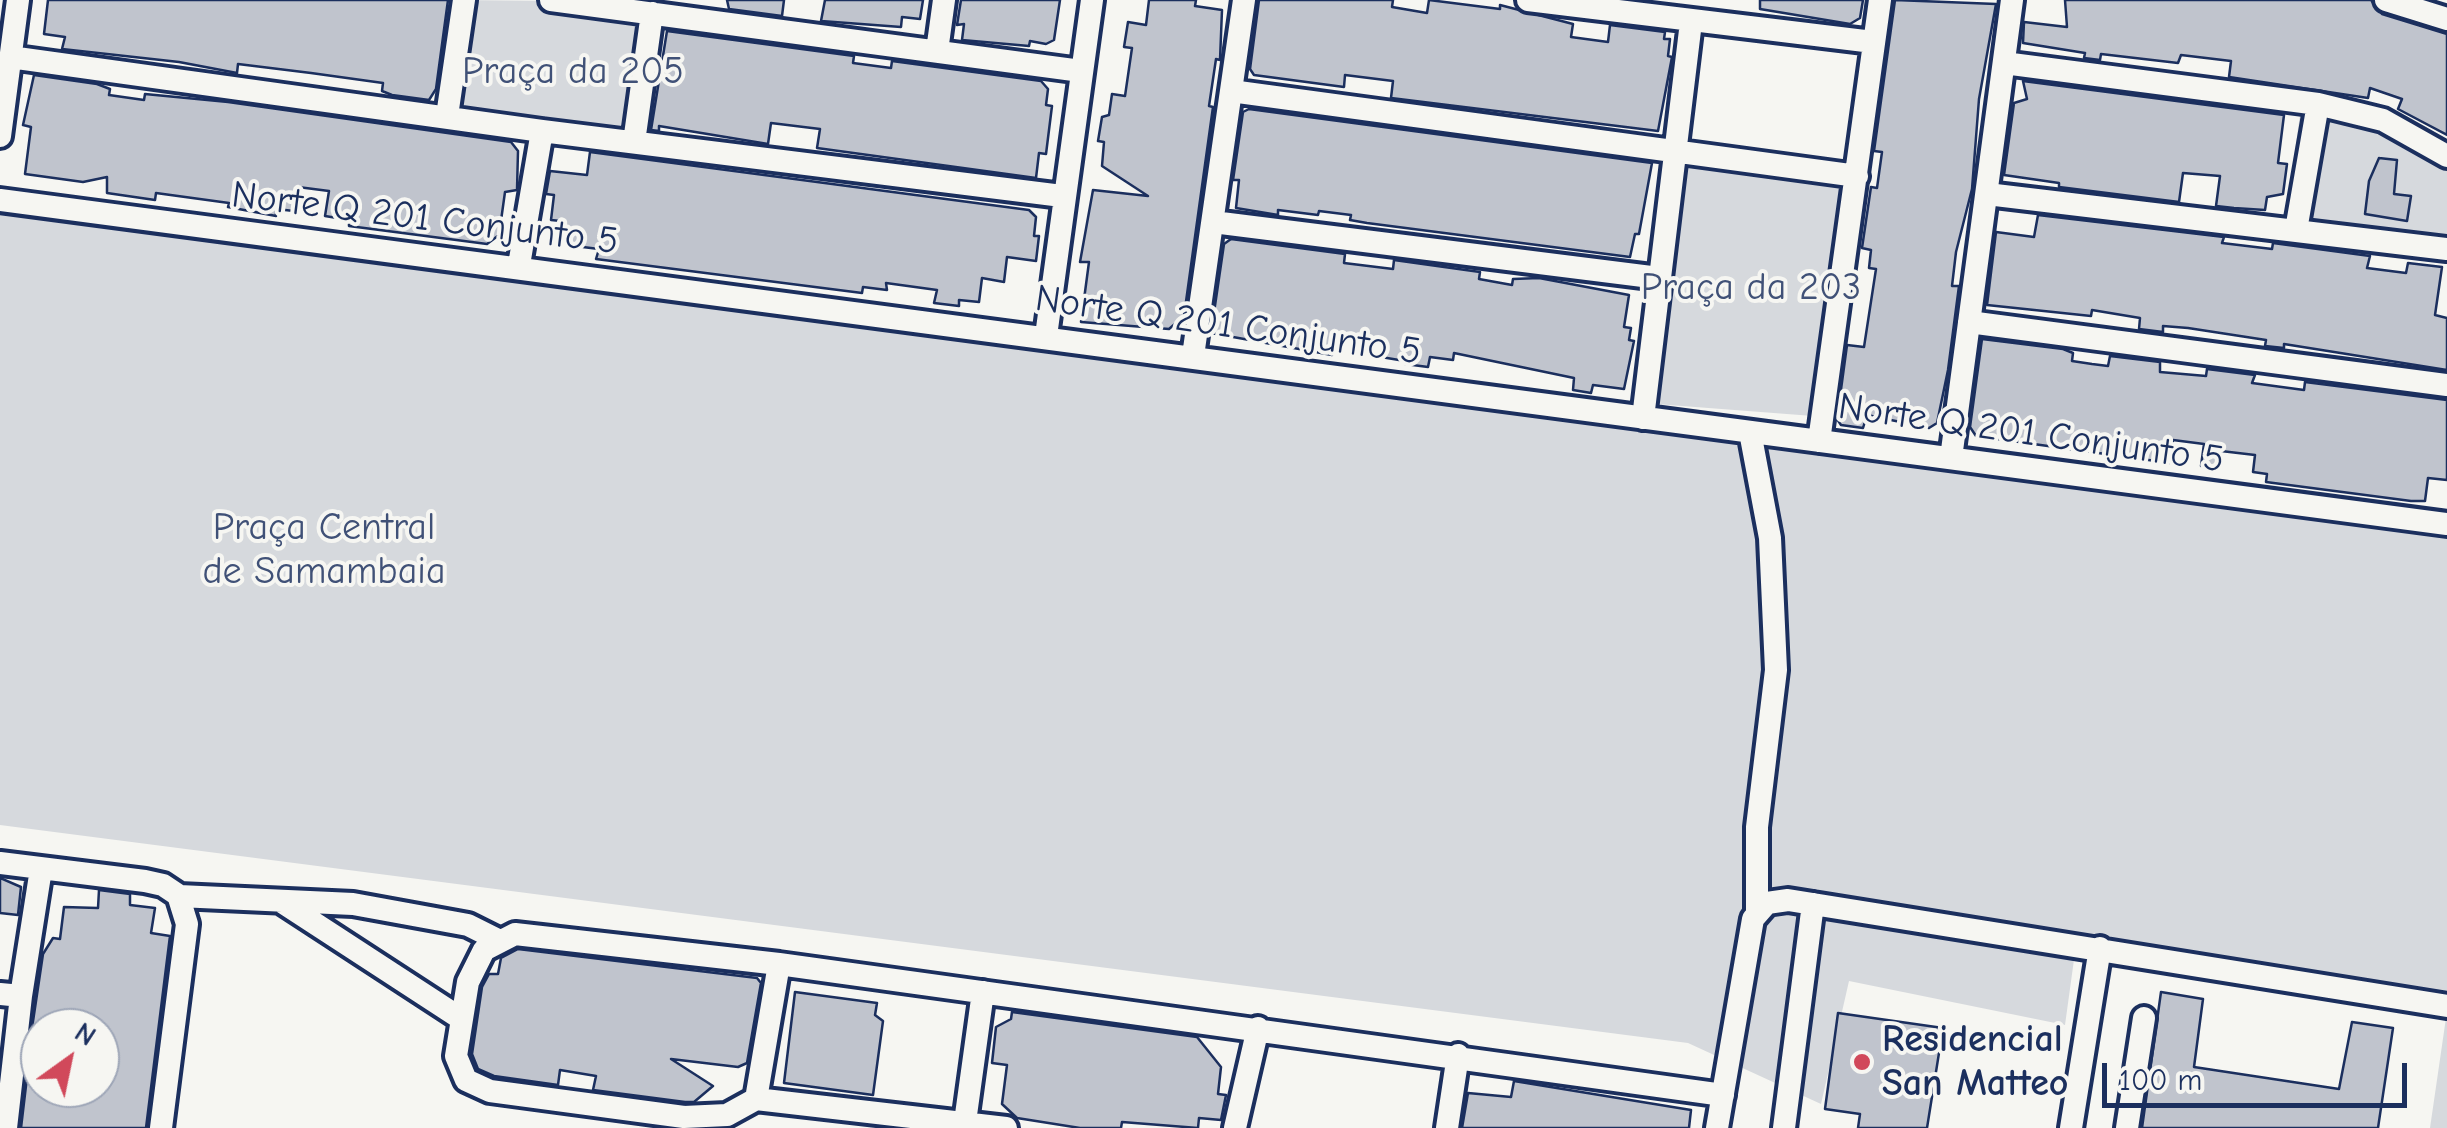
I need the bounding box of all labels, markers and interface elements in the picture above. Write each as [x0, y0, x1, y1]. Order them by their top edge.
park label: Praça da 205 [462, 49, 684, 95]
street label: Norte Q 201 Conjunto 5 [229, 173, 621, 265]
park label: Praça da 203 [1641, 265, 1861, 311]
street label: Norte Q 201 Conjunto 5 [1032, 276, 1424, 376]
street label: Norte Q 201 Conjunto 5 [1835, 384, 2227, 484]
park label: Praça Central de Samambaia [202, 505, 446, 594]
north arrow [20, 1008, 120, 1108]
text: N [69, 1016, 102, 1053]
place label: Residencial San Matteo [1882, 1017, 2068, 1106]
scale bar [2107, 1043, 2412, 1105]
marker: Residencial San Matteo [1851, 1051, 1873, 1073]
text: 100 m [2119, 1063, 2202, 1098]

